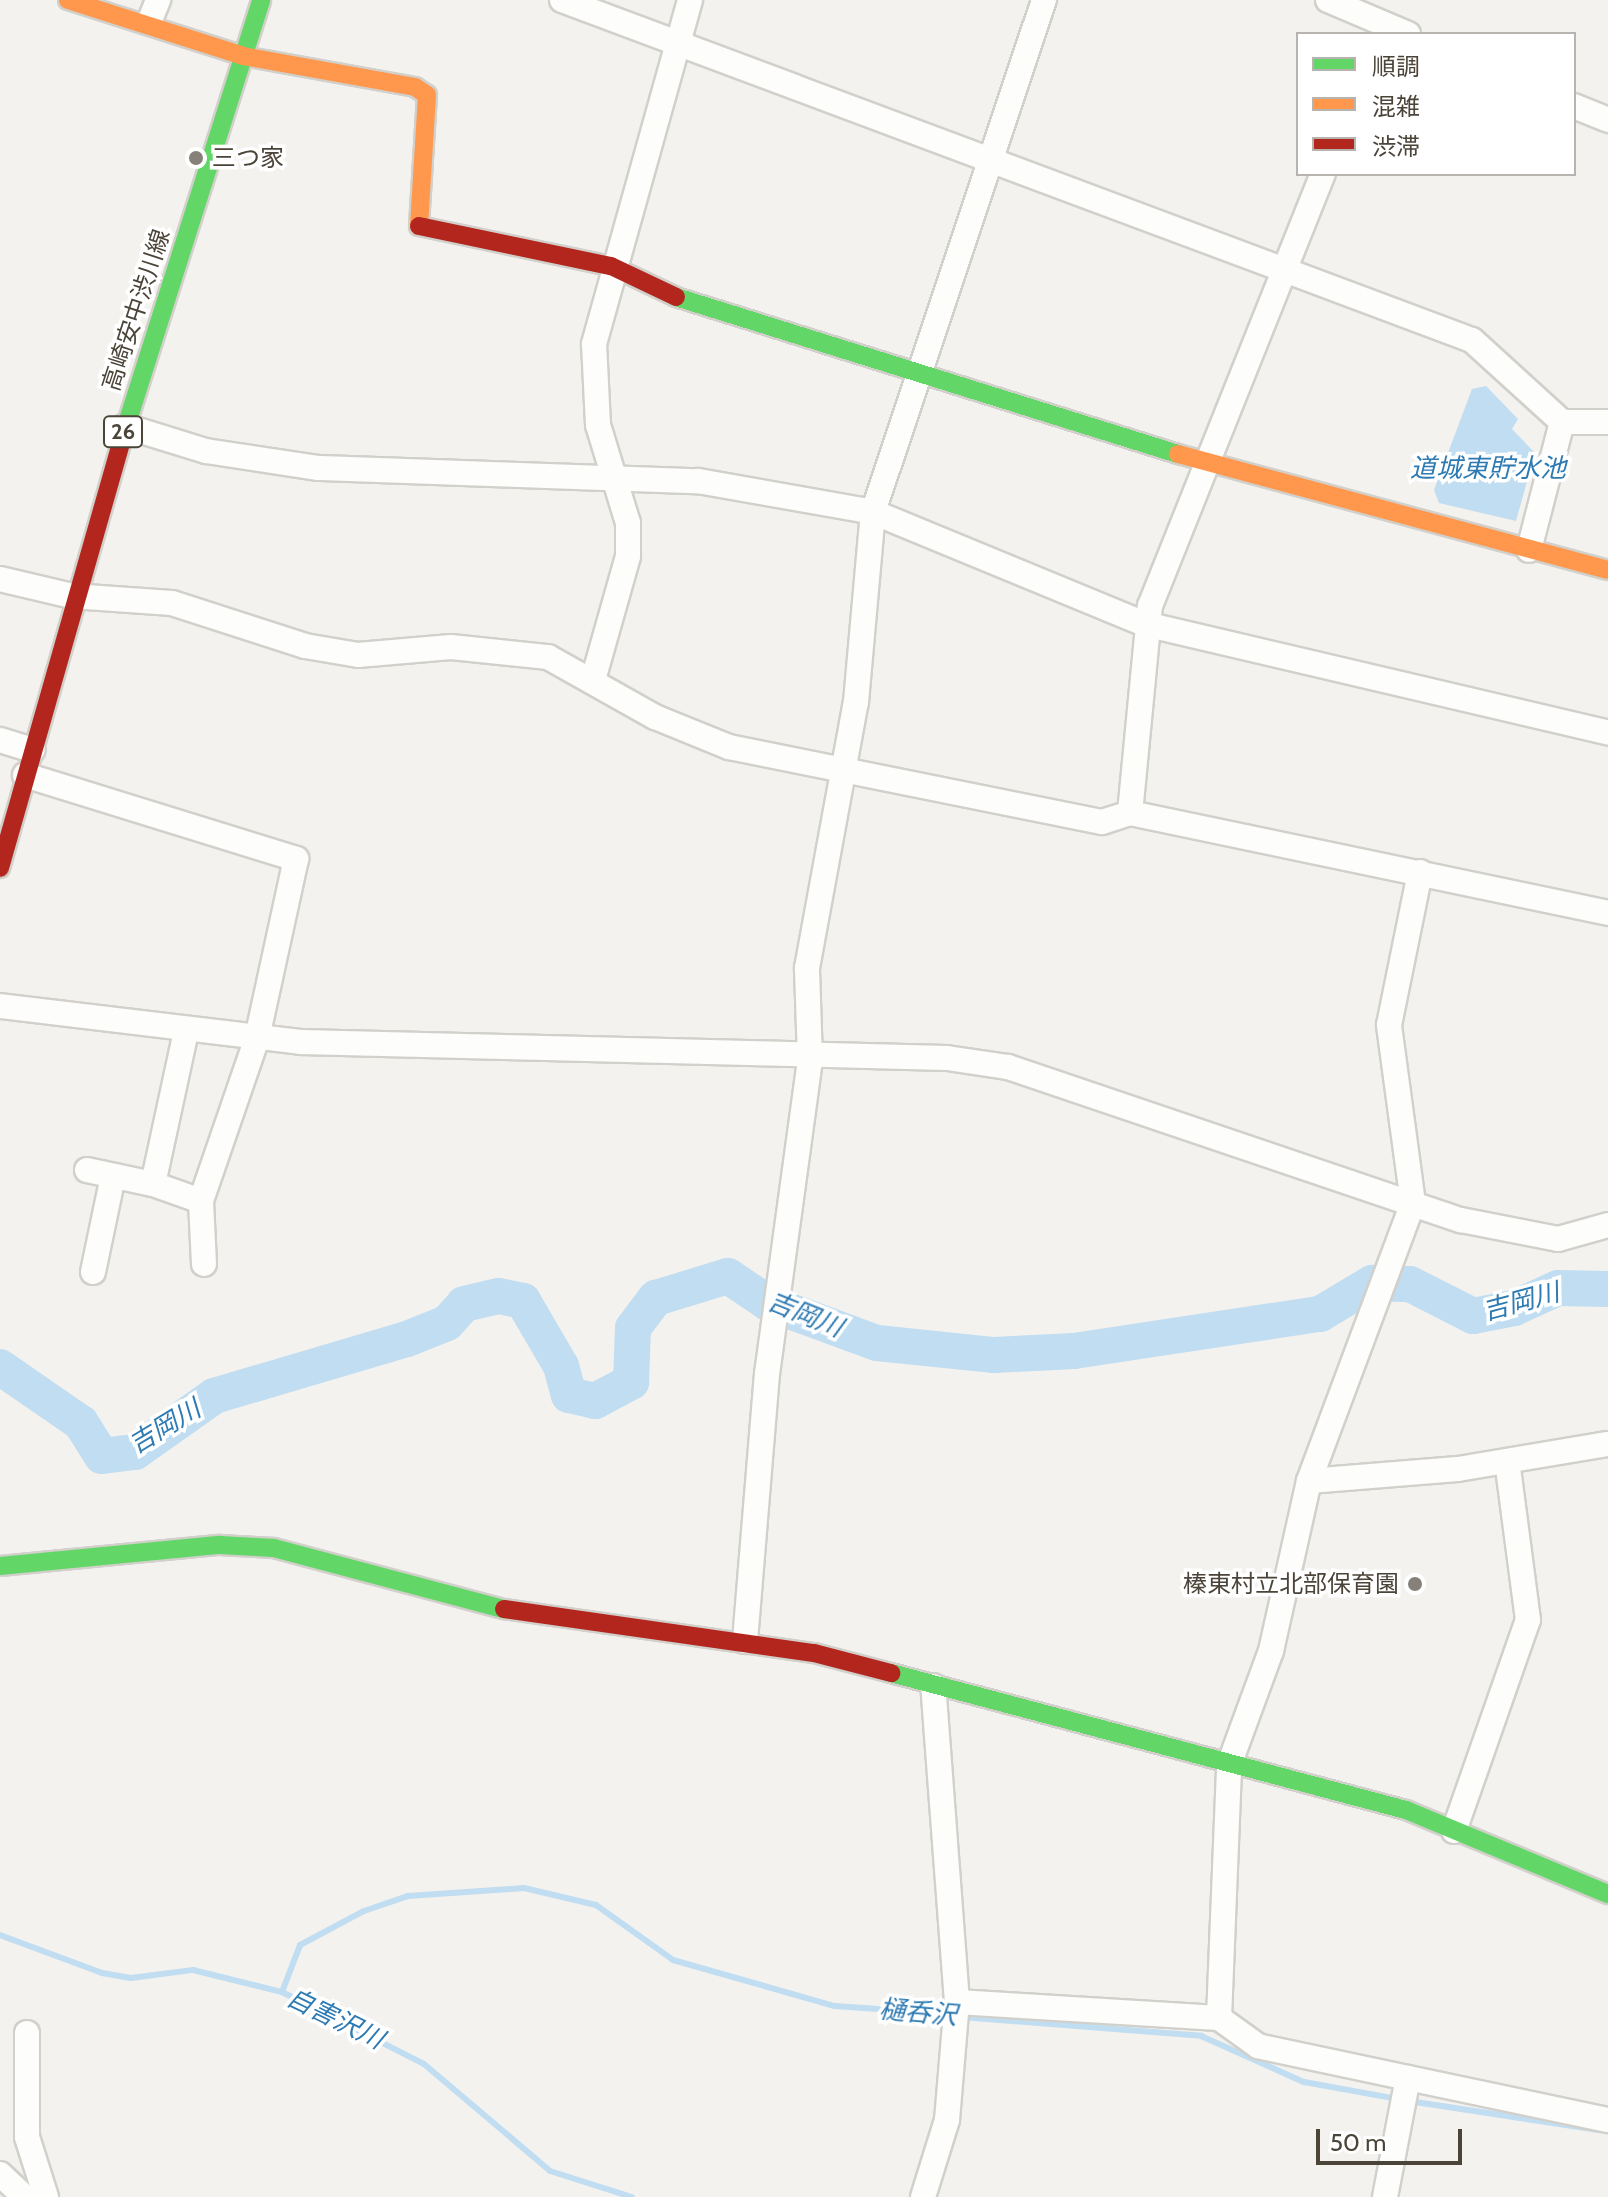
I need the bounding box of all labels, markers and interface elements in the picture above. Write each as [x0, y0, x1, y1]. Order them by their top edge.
legend [1296, 32, 1576, 176]
text: 順調 [1372, 52, 1420, 81]
text: 混雑 [1372, 92, 1420, 121]
text: 渋滞 [1372, 132, 1420, 161]
place label: 三つ家 [212, 144, 284, 172]
marker: 三つ家 [187, 149, 205, 167]
street label: 高崎安中渋川線 [96, 226, 176, 394]
road number: 26 [101, 414, 145, 450]
water label: 道城東貯水池 [1410, 453, 1566, 485]
water label: 吉岡川 [1479, 1277, 1563, 1327]
water label: 吉岡川 [763, 1286, 847, 1344]
water label: 吉岡川 [124, 1394, 206, 1460]
place label: 榛東村立北部保育園 [1183, 1570, 1399, 1598]
marker: 榛東村立北部保育園 [1406, 1575, 1424, 1593]
water label: 自害沢川 [281, 1982, 389, 2056]
water label: 樋呑沢 [878, 1994, 958, 2032]
scale bar [1320, 2113, 1466, 2163]
text: 50 m [1330, 2128, 1386, 2157]

